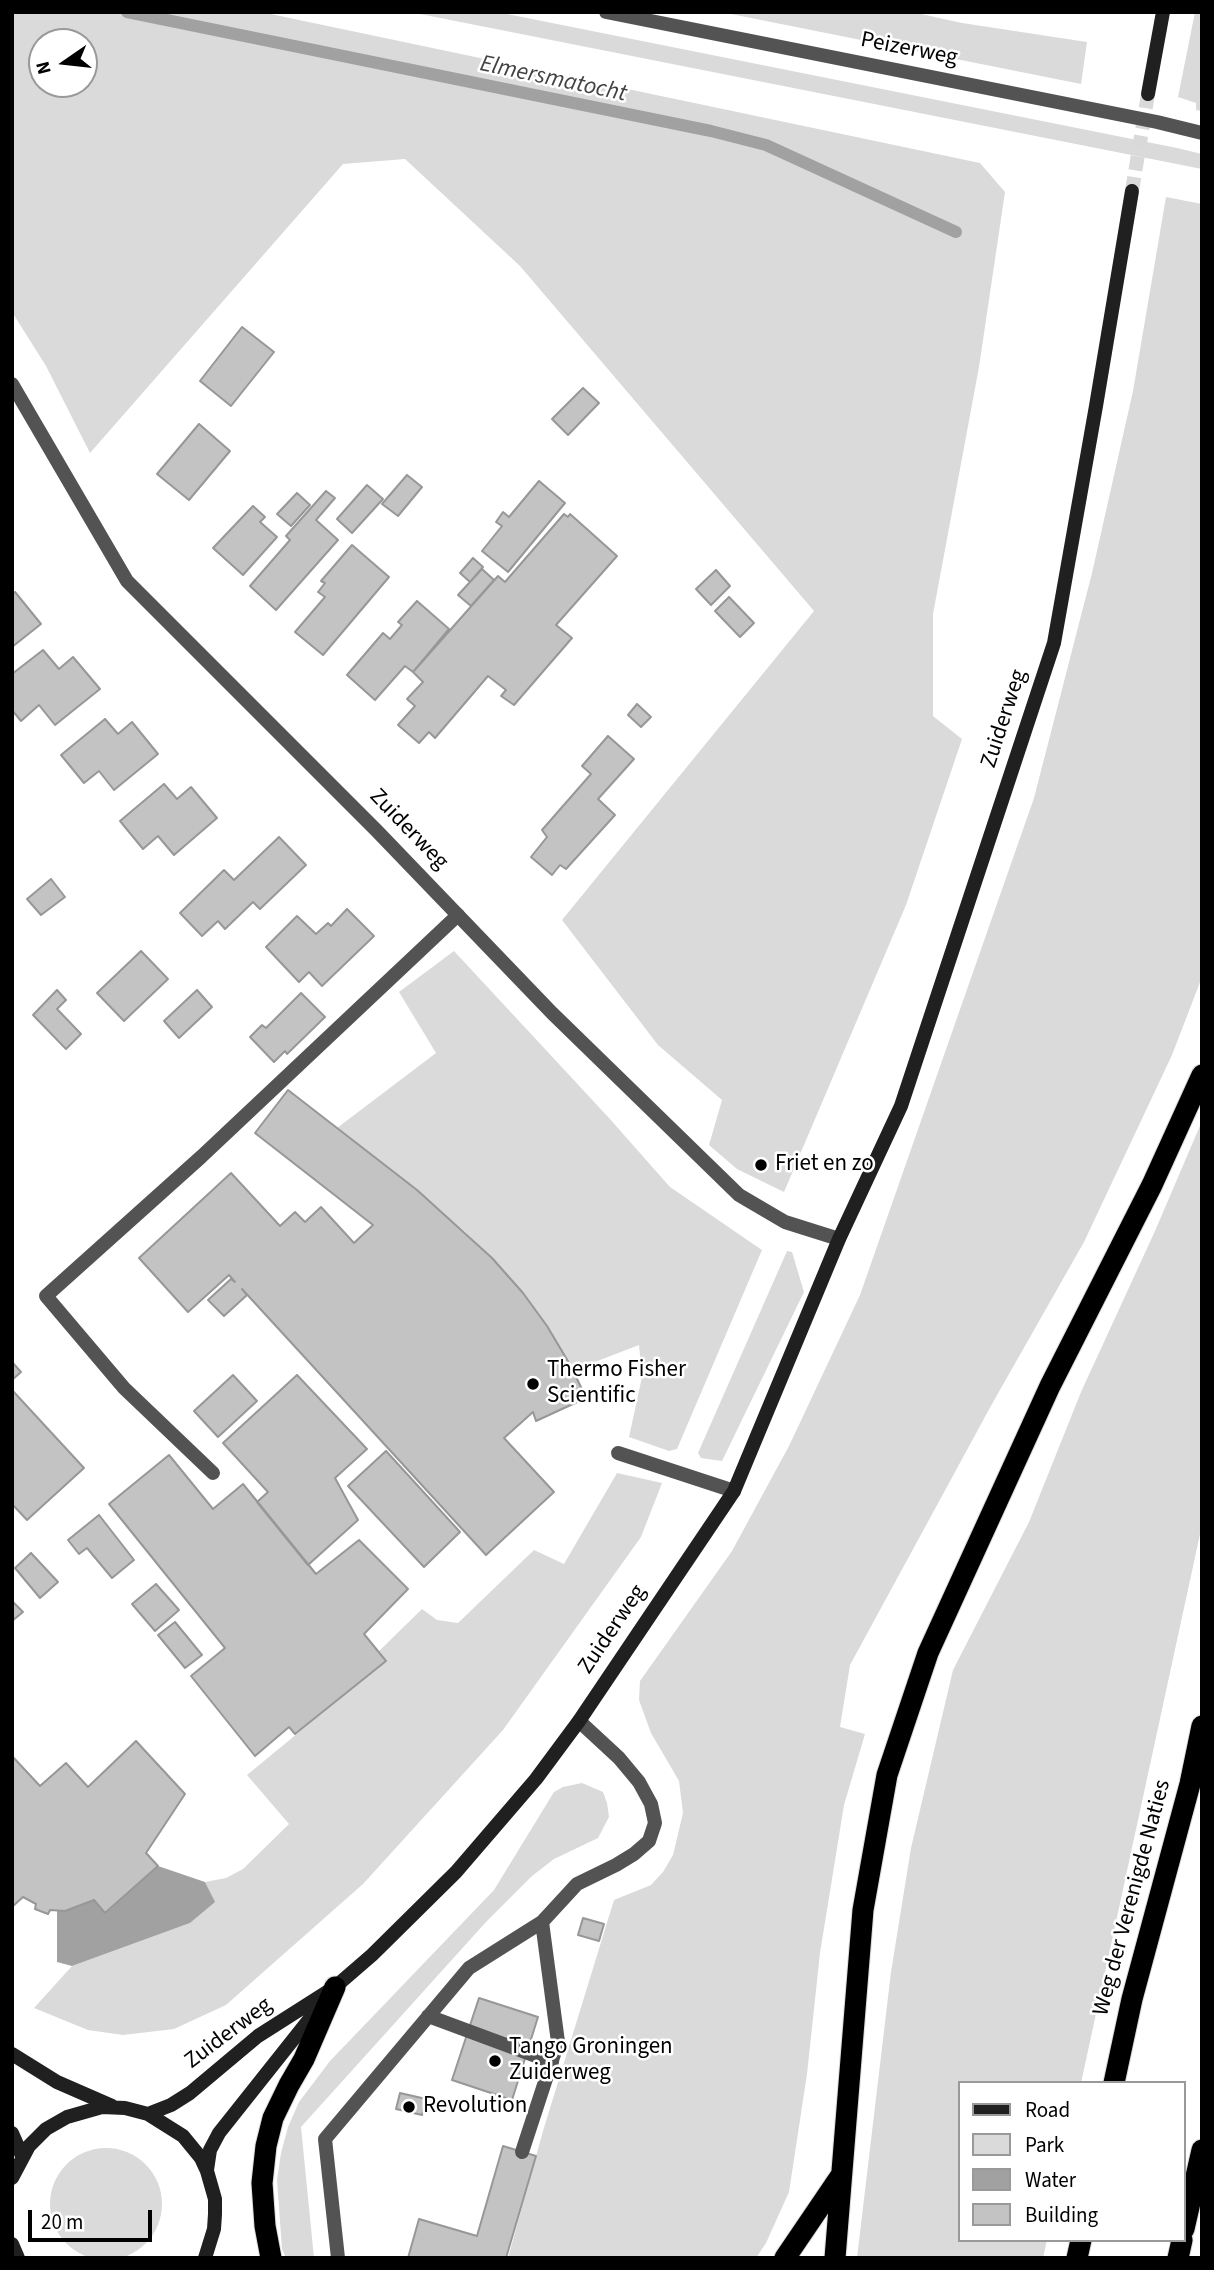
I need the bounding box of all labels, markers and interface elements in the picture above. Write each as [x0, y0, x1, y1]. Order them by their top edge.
street label: Peizerweg [858, 27, 960, 73]
north arrow [28, 28, 98, 98]
water label: Elmersmatocht [477, 50, 629, 110]
text: N [29, 58, 59, 77]
street label: Zuiderweg [976, 666, 1034, 772]
street label: Zuiderweg [363, 784, 453, 876]
place label: Friet en zo [775, 1151, 874, 1179]
marker: Friet en zo [753, 1157, 769, 1173]
place label: Thermo Fisher Scientific [547, 1357, 686, 1411]
marker: Thermo Fisher Scientific [525, 1376, 541, 1392]
street label: Zuiderweg [573, 1580, 653, 1680]
street label: Weg der Verenigde Naties [1088, 1777, 1178, 2019]
street label: Zuiderweg [180, 1992, 278, 2076]
place label: Tango Groningen Zuiderweg [509, 2034, 673, 2088]
marker: Tango Groningen Zuiderweg [487, 2053, 503, 2069]
legend [958, 2081, 1186, 2242]
place label: Revolution [423, 2093, 527, 2121]
text: Road [1025, 2095, 1070, 2125]
marker: Revolution [401, 2099, 417, 2115]
text: Park [1025, 2130, 1064, 2160]
text: Water [1025, 2165, 1076, 2195]
scale bar [32, 2196, 156, 2240]
text: Building [1025, 2200, 1098, 2230]
text: 20 m [41, 2207, 83, 2237]

